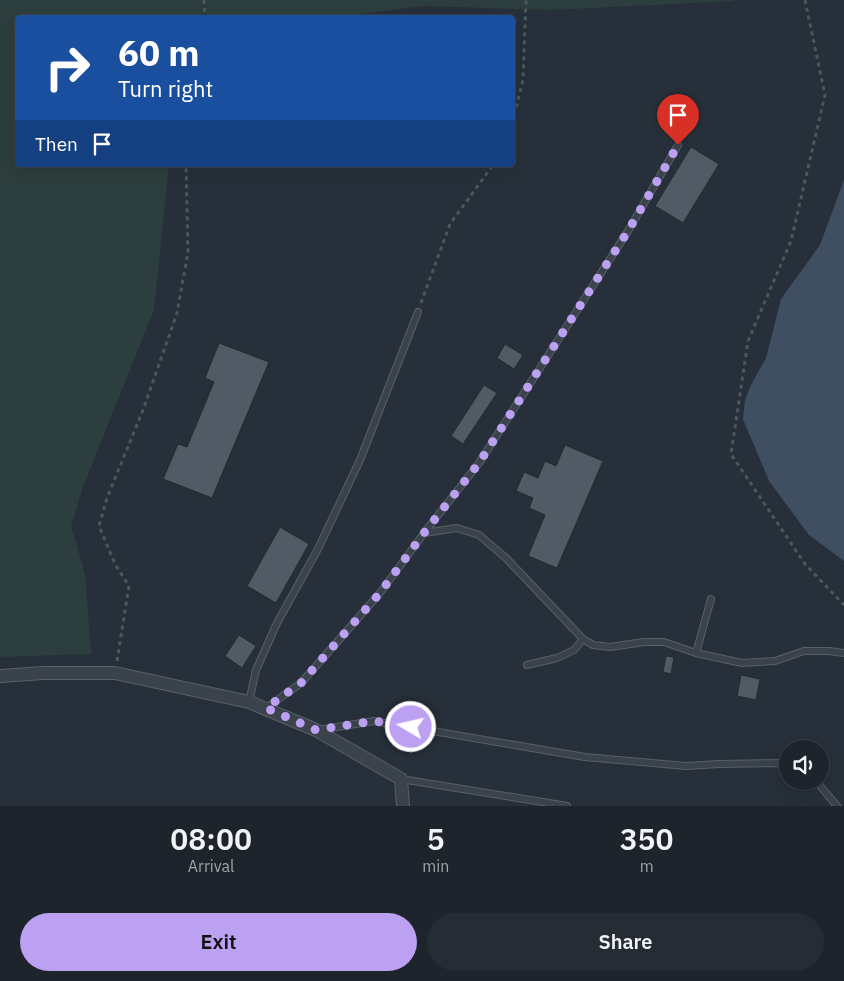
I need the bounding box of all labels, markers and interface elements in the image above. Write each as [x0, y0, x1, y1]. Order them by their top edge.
text: 60 m [118, 30, 200, 76]
icon: right [35, 35, 100, 100]
text: Turn right [118, 74, 213, 103]
pin [657, 94, 699, 145]
icon: arrive [664, 101, 692, 129]
icon: arrive [88, 130, 116, 158]
text: Then [35, 132, 78, 156]
position arrow [384, 700, 436, 752]
map controls [779, 740, 829, 790]
button: sound [779, 740, 829, 790]
text: 08:00 [170, 819, 252, 858]
text: 5 [427, 819, 445, 858]
text: 350 [620, 819, 674, 858]
text: Arrival [188, 856, 234, 876]
text: min [422, 856, 449, 876]
text: m [640, 856, 654, 876]
button: Exit [20, 913, 417, 971]
button: Share [427, 913, 824, 971]

